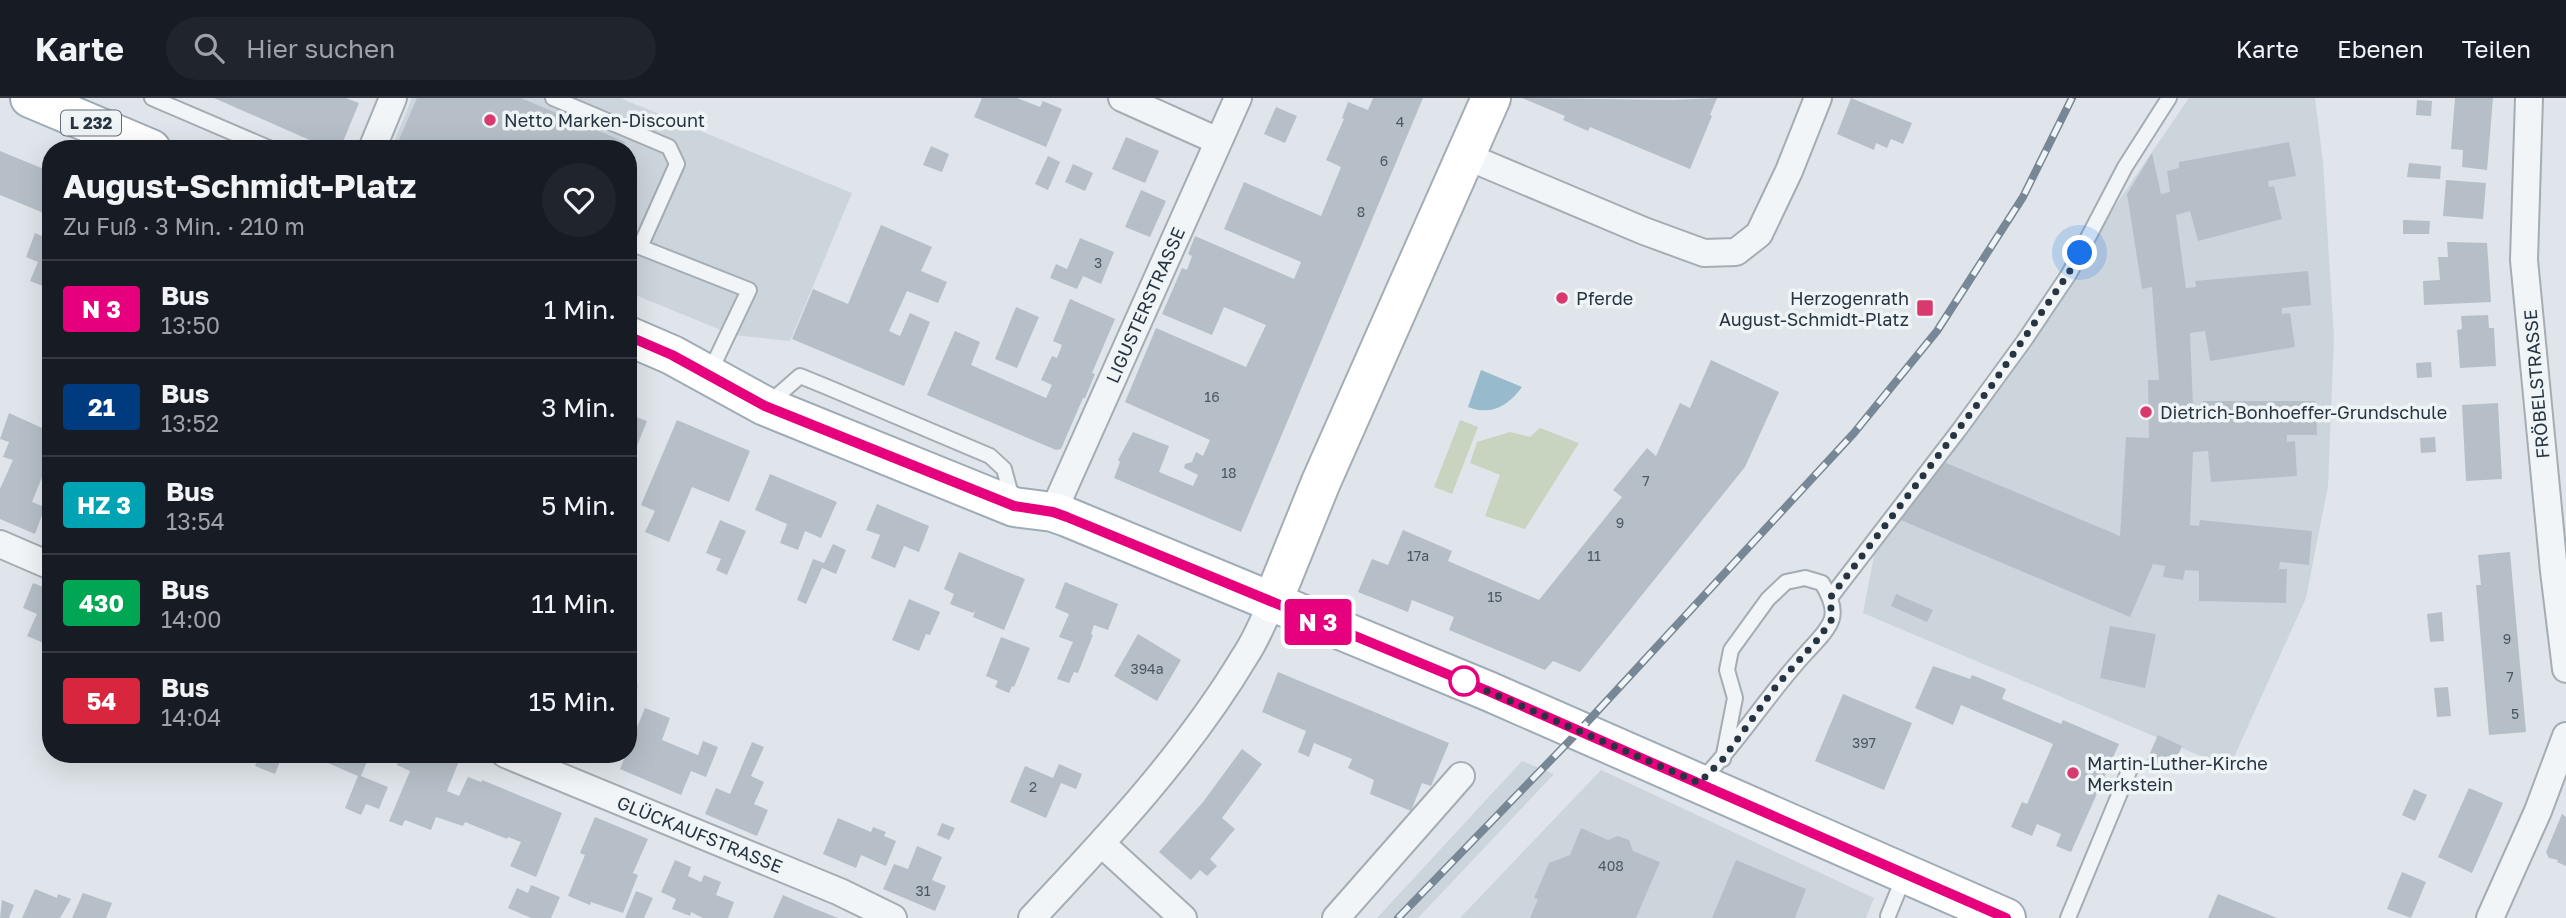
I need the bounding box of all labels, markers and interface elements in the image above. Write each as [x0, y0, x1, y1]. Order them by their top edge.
search box [166, 17, 656, 80]
text: Karte [35, 29, 124, 68]
icon: search [190, 29, 228, 67]
text: Hier suchen [246, 33, 395, 64]
text: Karte [2236, 34, 2299, 63]
text: Ebenen [2337, 34, 2424, 63]
text: Teilen [2462, 34, 2531, 63]
place label: Netto Marken-Discount [504, 109, 705, 131]
road number: L 232 [61, 111, 121, 136]
marker: Netto Marken-Discount [482, 112, 498, 128]
house number: 4 [1396, 113, 1404, 130]
house number: 6 [1380, 152, 1388, 169]
button: heart [542, 163, 616, 237]
text: August-Schmidt-Platz [63, 166, 416, 205]
house number: 8 [1357, 203, 1365, 220]
text: Zu Fuß · 3 Min. · 210 m [63, 212, 305, 240]
street label: LIGUSTERSTRASSE [1101, 224, 1189, 386]
your location [2062, 235, 2097, 270]
house number: 3 [1094, 254, 1102, 271]
text: Bus [161, 280, 209, 311]
place label: Pferde [1576, 287, 1633, 309]
place label: Herzogenrath August-Schmidt-Platz [1719, 287, 1909, 330]
marker: Pferde [1554, 290, 1570, 306]
text: N 3 [82, 294, 121, 323]
text: 1 Min. [544, 294, 616, 325]
marker: Herzogenrath August-Schmidt-Platz [1915, 298, 1935, 318]
street label: FRÖBELSTRASSE [2519, 308, 2553, 460]
text: 13:50 [161, 311, 220, 339]
text: Bus [161, 378, 209, 409]
house number: 16 [1204, 388, 1220, 405]
text: 21 [88, 392, 115, 421]
text: 3 Min. [541, 392, 616, 423]
place label: Dietrich-Bonhoeffer-Grundschule [2160, 401, 2447, 423]
marker: Dietrich-Bonhoeffer-Grundschule [2138, 404, 2154, 420]
text: 13:52 [161, 409, 219, 437]
house number: 18 [1221, 464, 1237, 481]
house number: 7 [1642, 472, 1650, 489]
text: Bus [166, 476, 214, 507]
text: HZ 3 [77, 490, 131, 519]
text: 5 Min. [541, 490, 616, 521]
text: 13:54 [166, 507, 225, 535]
house number: 9 [1616, 514, 1624, 531]
house number: 17a [1407, 547, 1429, 564]
house number: 11 [1587, 547, 1601, 564]
text: Bus [161, 574, 209, 605]
text: 430 [79, 588, 124, 617]
text: 11 Min. [531, 588, 616, 619]
house number: 15 [1488, 588, 1502, 605]
line badge: N 3 [1278, 599, 1358, 645]
text: 14:00 [161, 605, 222, 633]
text: N 3 [1299, 607, 1337, 636]
house number: 9 [2503, 630, 2511, 647]
house number: 394a [1130, 660, 1164, 677]
unlabelled marker [1449, 666, 1479, 696]
house number: 7 [2506, 668, 2514, 685]
text: Bus [161, 672, 209, 703]
text: 54 [87, 686, 116, 715]
text: 15 Min. [529, 686, 616, 717]
text: 14:04 [161, 703, 221, 731]
house number: 5 [2511, 705, 2519, 722]
house number: 397 [1852, 734, 1876, 751]
place label: Martin-Luther-Kirche Merkstein [2087, 752, 2268, 795]
marker: Martin-Luther-Kirche Merkstein [2065, 765, 2081, 781]
house number: 2 [1029, 778, 1037, 795]
street label: GLÜCKAUFSTRASSE [614, 791, 786, 877]
house number: 408 [1598, 857, 1624, 874]
house number: 31 [916, 882, 931, 899]

